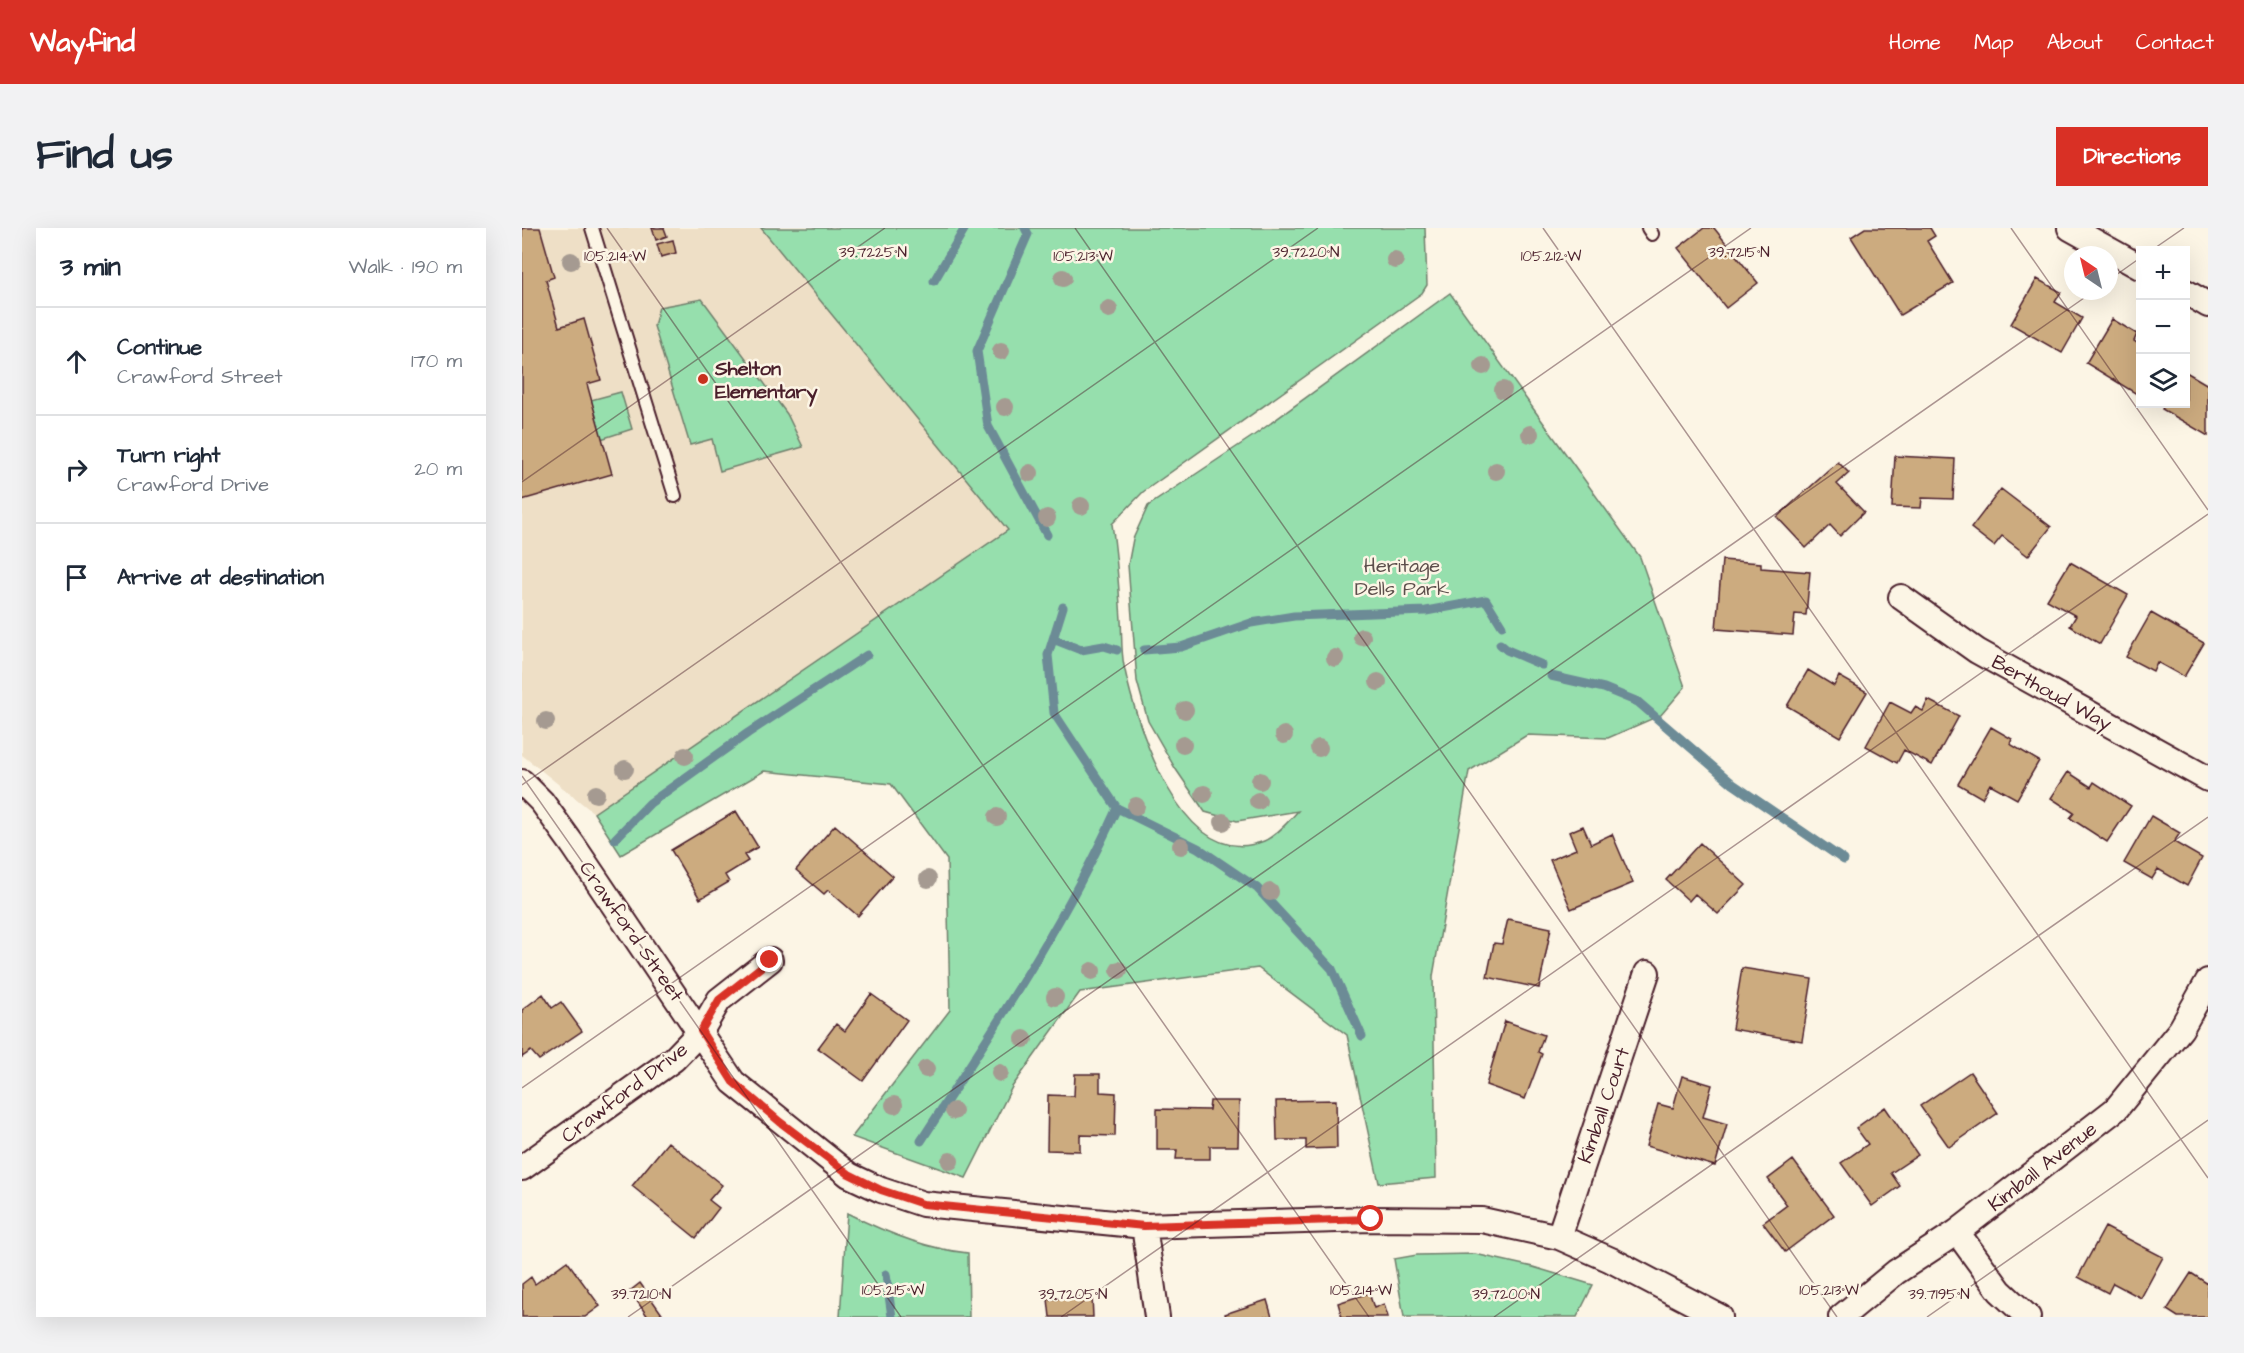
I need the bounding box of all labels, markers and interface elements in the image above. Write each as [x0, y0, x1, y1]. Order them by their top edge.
text: Wayfind [30, 23, 135, 62]
text: Home [1889, 28, 1941, 57]
text: Map [1974, 28, 2014, 57]
text: About [2047, 28, 2103, 57]
text: Contact [2136, 28, 2214, 57]
text: Find us [36, 127, 173, 185]
button: Directions [2056, 127, 2208, 186]
text: 39.7225°N [839, 242, 907, 263]
text: 39.7220°N [1273, 242, 1339, 263]
text: 39.7215°N [1708, 242, 1770, 263]
text: 105.214°W [584, 246, 646, 267]
text: 105.213°W [1053, 246, 1113, 267]
text: 105.212°W [1521, 246, 1581, 267]
north arrow [2064, 246, 2118, 300]
map controls [2136, 246, 2190, 408]
button: + [2136, 246, 2190, 300]
text: 3 min [60, 249, 121, 285]
text: Walk · 190 m [349, 253, 462, 281]
button: − [2136, 300, 2190, 354]
text: Continue [117, 332, 202, 363]
icon: ahead [60, 345, 93, 378]
text: 170 m [411, 347, 462, 375]
button: layers [2136, 354, 2190, 408]
place label: Shelton Elementary [714, 355, 817, 407]
text: Crawford Street [117, 363, 283, 391]
marker: Shelton Elementary [696, 372, 710, 386]
text: Turn right [117, 440, 220, 471]
icon: right [60, 453, 93, 486]
text: 20 m [414, 455, 462, 483]
text: Crawford Drive [117, 471, 269, 499]
park label: Heritage Dells Park [1355, 552, 1449, 603]
icon: arrive [60, 561, 93, 594]
text: Arrive at destination [117, 562, 324, 593]
street label: Berthoud Way [1986, 648, 2117, 738]
street label: Crawford Street [572, 856, 690, 1007]
route end [756, 946, 782, 972]
street label: Crawford Drive [555, 1036, 694, 1150]
street label: Kimball Court [1571, 1044, 1637, 1167]
street label: Kimball Avenue [1982, 1115, 2103, 1218]
route start [1357, 1205, 1383, 1231]
text: 105.215°W [862, 1280, 924, 1301]
text: 105.214°W [1330, 1280, 1392, 1301]
text: 105.213°W [1799, 1280, 1859, 1301]
text: 39.7210°N [611, 1284, 671, 1305]
text: 39.7205°N [1039, 1284, 1107, 1305]
text: 39.7200°N [1472, 1284, 1540, 1305]
text: 39.7195°N [1908, 1284, 1970, 1305]

